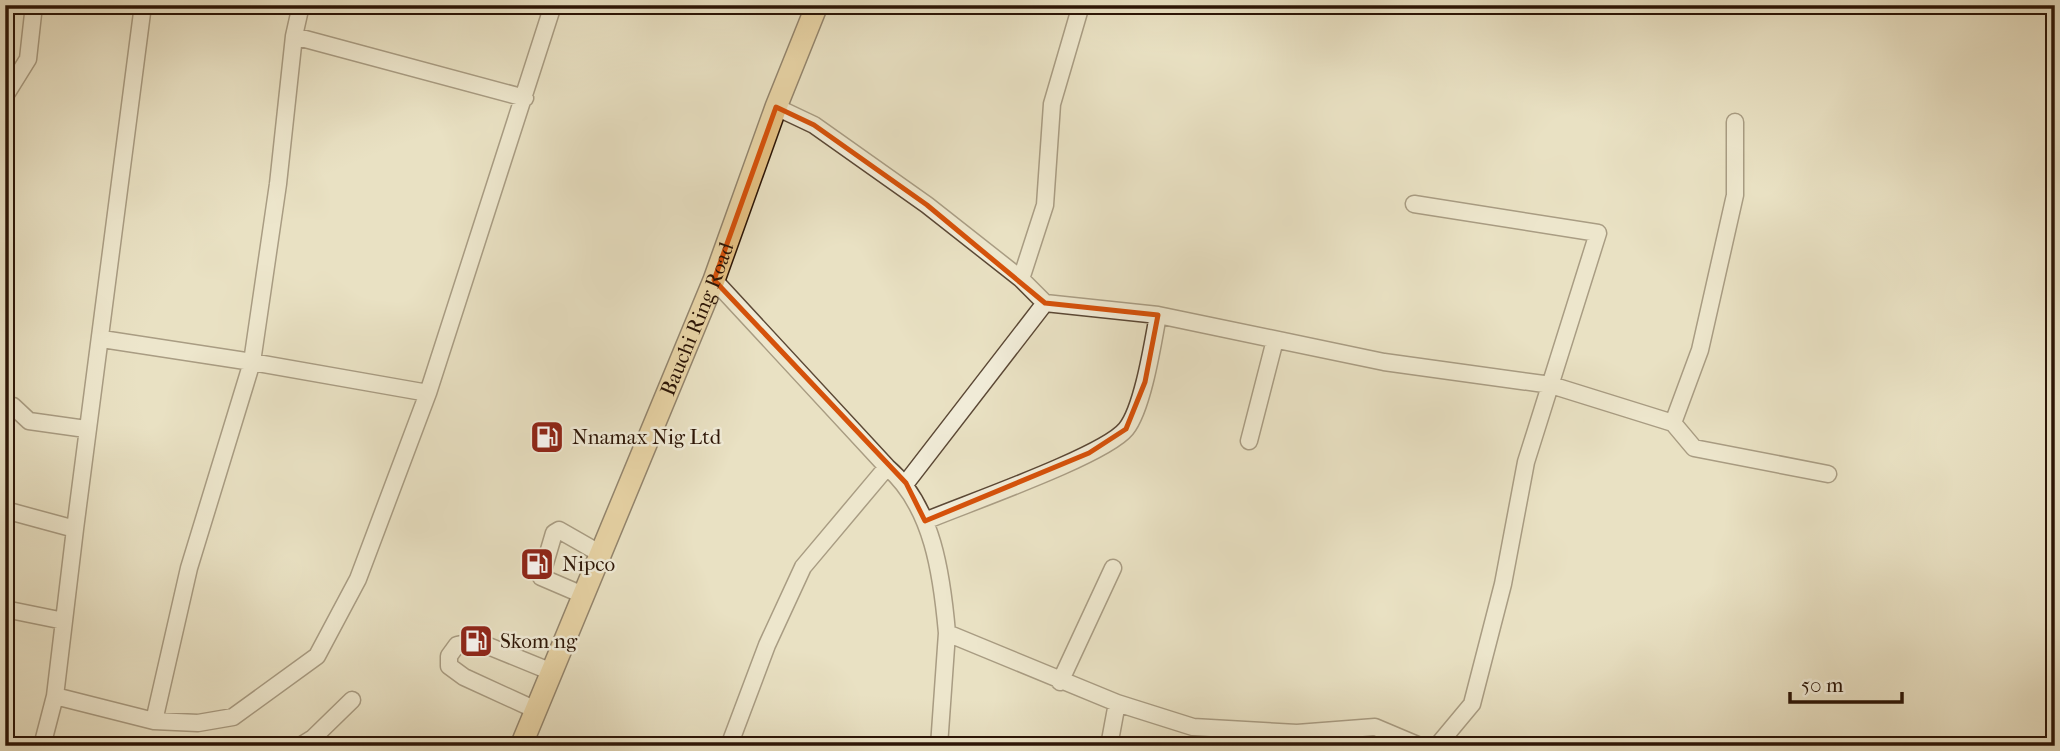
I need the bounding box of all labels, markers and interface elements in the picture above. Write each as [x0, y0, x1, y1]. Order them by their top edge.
street label: Bauchi Ring Road [656, 239, 739, 399]
fuel station icon: Nnamax Nig Ltd [528, 418, 566, 456]
place label: Nnamax Nig Ltd [572, 425, 722, 449]
fuel station icon: Nipco [518, 545, 556, 583]
place label: Nipco [562, 552, 615, 576]
fuel station icon: Skom ng [457, 622, 495, 660]
place label: Skom ng [500, 629, 578, 653]
scale bar [1790, 660, 1902, 704]
text: 50 m [1801, 673, 1844, 697]

